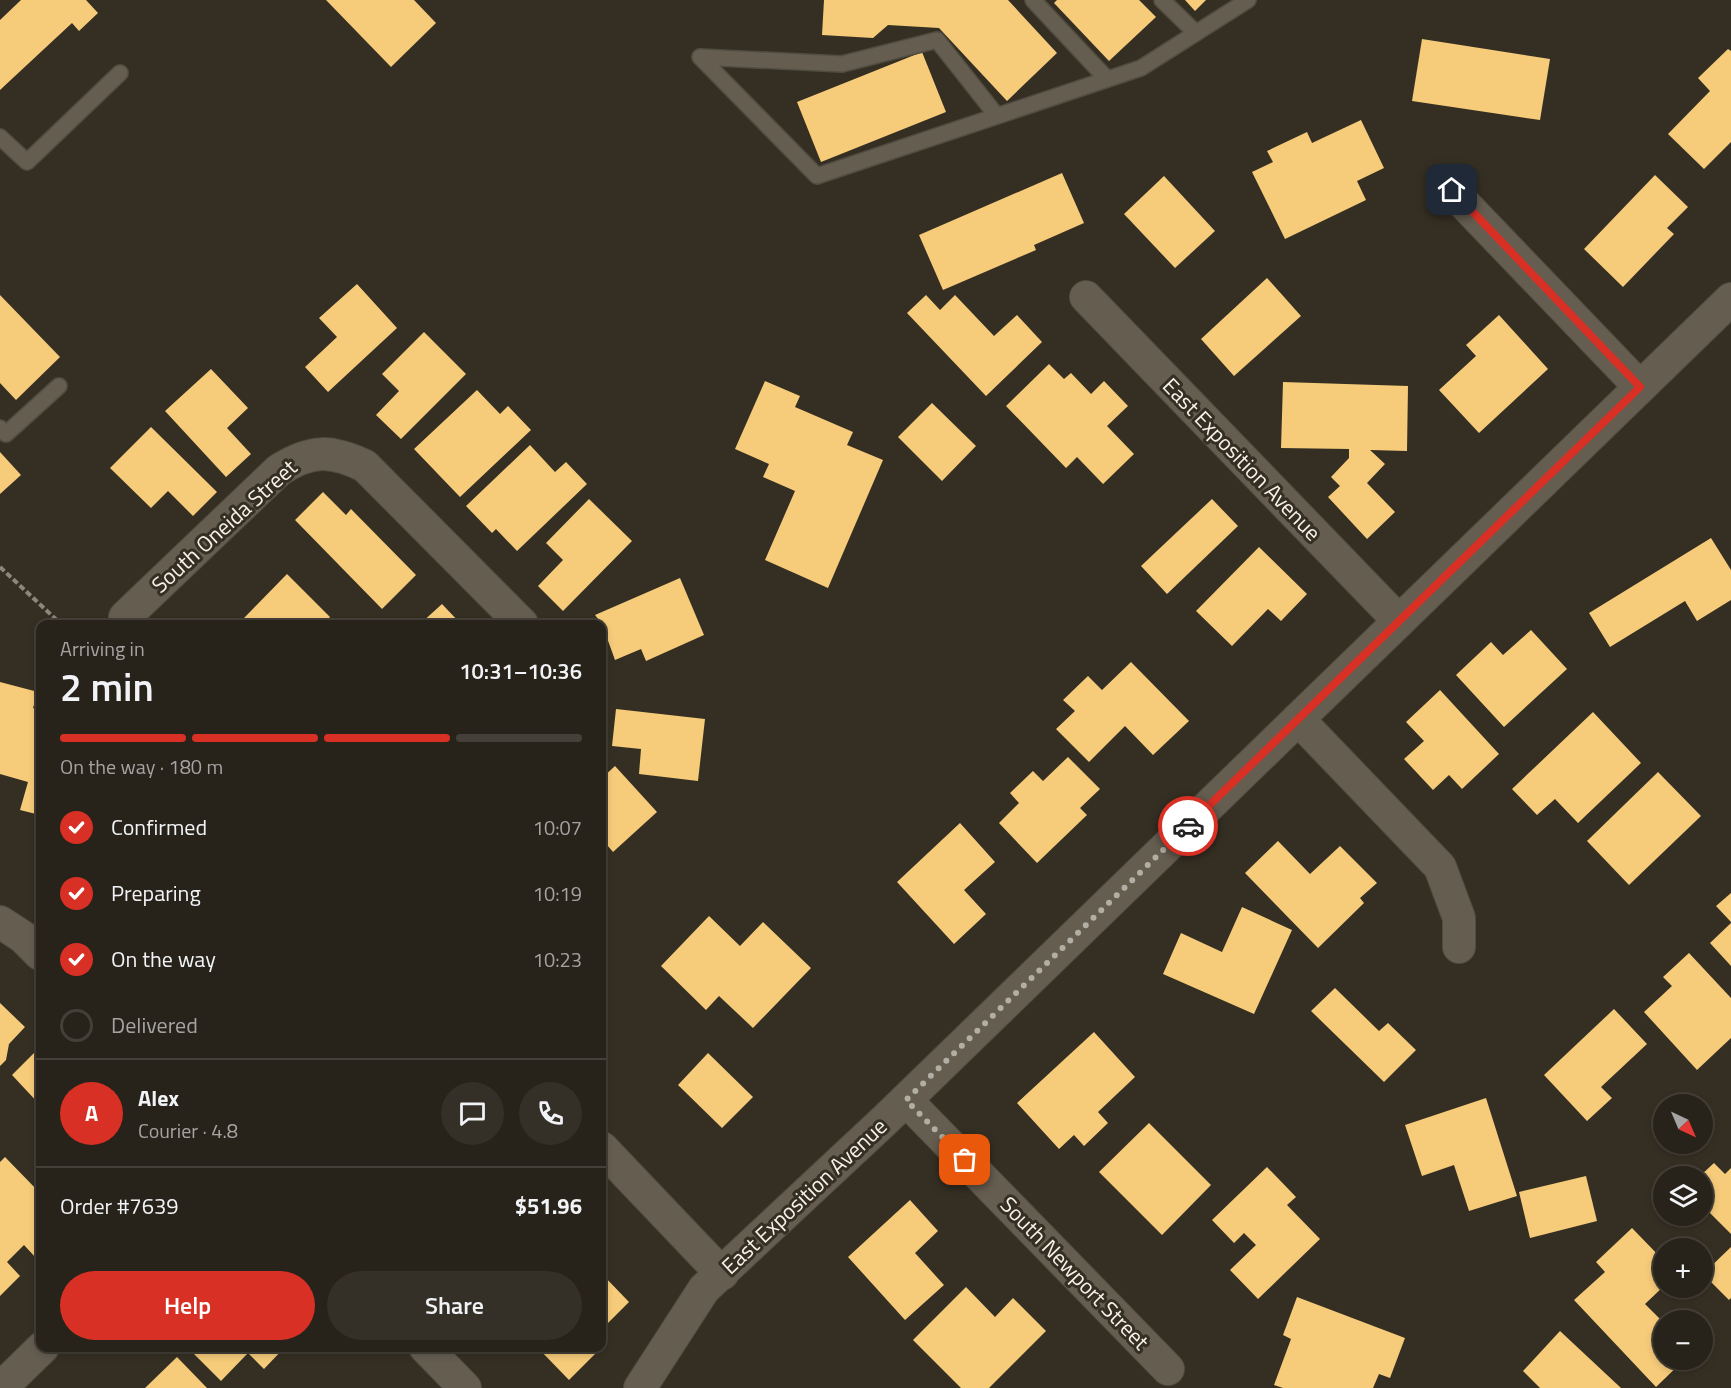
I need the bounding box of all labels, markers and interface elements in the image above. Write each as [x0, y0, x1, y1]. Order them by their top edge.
pin [1426, 164, 1477, 215]
icon: home [1435, 173, 1468, 206]
street label: East Exposition Avenue [1155, 370, 1329, 548]
street label: South Oneida Street [143, 451, 305, 601]
text: Arriving in [60, 633, 145, 664]
text: 10:31–10:36 [459, 654, 582, 688]
text: 2 min [60, 657, 154, 716]
text: On the way · 180 m [60, 751, 223, 782]
courier [1158, 796, 1218, 856]
text: Confirmed [111, 810, 207, 844]
icon: car [1172, 810, 1205, 843]
icon: check [60, 811, 93, 844]
text: 10:07 [533, 812, 582, 843]
text: Preparing [111, 876, 201, 910]
icon: check [60, 877, 93, 910]
text: 10:19 [533, 878, 582, 909]
text: On the way [111, 942, 216, 976]
icon: check [60, 943, 93, 976]
text: 10:23 [533, 944, 582, 975]
text: Delivered [111, 1008, 198, 1042]
text: Alex [138, 1081, 179, 1115]
button: chat [441, 1082, 504, 1145]
button: phone [519, 1082, 582, 1145]
north arrow [1653, 1094, 1713, 1154]
map controls [1653, 1094, 1713, 1370]
text: A [85, 1096, 98, 1130]
street label: East Exposition Avenue [713, 1110, 895, 1282]
text: Courier · 4.8 [138, 1115, 238, 1146]
pin [939, 1134, 990, 1185]
icon: bag [948, 1143, 981, 1176]
button: layers [1653, 1166, 1713, 1226]
street label: South Newport Street [993, 1188, 1158, 1358]
text: Order #7639 [60, 1189, 179, 1223]
text: $51.96 [515, 1189, 582, 1223]
button: + [1653, 1238, 1713, 1298]
button: Help [60, 1271, 315, 1340]
button: Share [327, 1271, 582, 1340]
button: − [1653, 1310, 1713, 1370]

